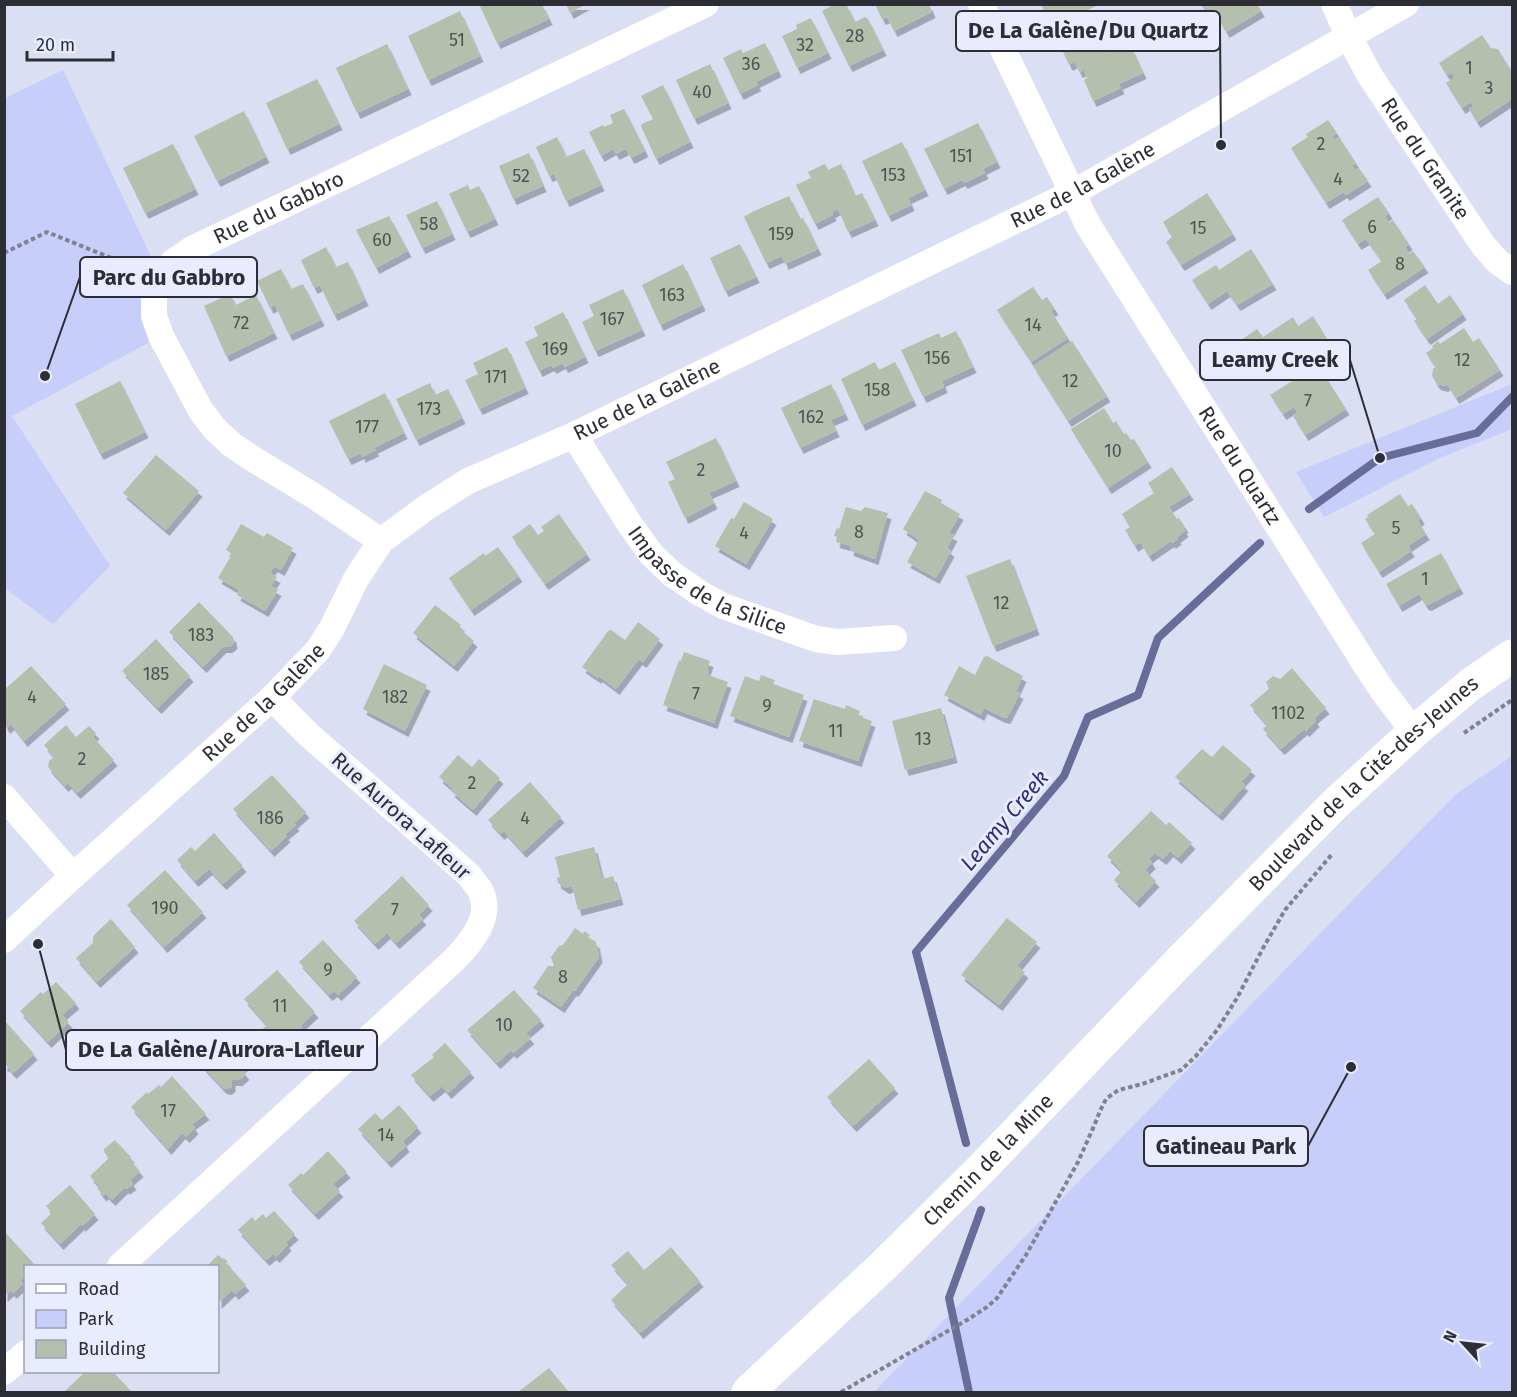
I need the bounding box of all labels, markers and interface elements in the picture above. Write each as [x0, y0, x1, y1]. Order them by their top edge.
callout: De La Galène/Du Quartz [956, 11, 1220, 51]
text: De La Galène/Du Quartz [968, 17, 1208, 44]
scale bar [27, 24, 112, 62]
house number: 28 [846, 25, 864, 47]
house number: 51 [449, 29, 465, 51]
text: 20 m [36, 34, 75, 56]
house number: 32 [796, 34, 814, 56]
house number: 36 [742, 53, 760, 75]
house number: 1 [1465, 57, 1473, 79]
house number: 3 [1485, 77, 1493, 99]
house number: 40 [692, 81, 712, 103]
street label: Rue du Granite [1375, 93, 1475, 225]
house number: 2 [1317, 133, 1326, 155]
street label: Rue de la Galène [1006, 136, 1160, 234]
house number: 151 [949, 145, 973, 167]
house number: 153 [880, 164, 906, 186]
street label: Rue du Gabbro [209, 165, 348, 250]
house number: 52 [512, 165, 530, 187]
house number: 4 [1333, 168, 1343, 190]
house number: 58 [420, 213, 439, 235]
house number: 6 [1367, 216, 1377, 238]
house number: 15 [1190, 217, 1206, 239]
house number: 159 [768, 223, 794, 245]
house number: 60 [372, 229, 392, 251]
house number: 8 [1395, 253, 1405, 275]
callout: Parc du Gabbro [80, 257, 257, 297]
text: Parc du Gabbro [93, 264, 245, 291]
house number: 163 [659, 284, 685, 306]
house number: 167 [600, 308, 624, 330]
house number: 72 [233, 312, 249, 334]
house number: 14 [1024, 314, 1042, 336]
house number: 169 [542, 338, 568, 360]
callout: Leamy Creek [1200, 340, 1350, 380]
text: Leamy Creek [1212, 346, 1339, 373]
house number: 156 [924, 347, 950, 369]
house number: 12 [1454, 349, 1470, 371]
street label: Rue de la Galène [569, 353, 725, 446]
house number: 171 [484, 366, 508, 388]
house number: 12 [1062, 370, 1078, 392]
house number: 158 [864, 379, 890, 401]
house number: 7 [1304, 390, 1312, 412]
house number: 173 [417, 398, 441, 420]
street label: Rue du Quartz [1193, 401, 1287, 530]
house number: 162 [798, 406, 824, 428]
house number: 177 [355, 416, 379, 438]
house number: 10 [1104, 440, 1122, 462]
house number: 2 [697, 459, 706, 481]
house number: 5 [1391, 517, 1401, 539]
street label: Impasse de la Silice [622, 521, 790, 641]
house number: 8 [854, 521, 864, 543]
house number: 4 [739, 522, 749, 544]
house number: 1 [1421, 568, 1429, 590]
house number: 12 [993, 592, 1009, 614]
house number: 183 [188, 624, 214, 646]
street label: Rue de la Galène [197, 638, 331, 767]
house number: 185 [143, 663, 169, 685]
street label: Boulevard de la Cité-des-Jeunes [1243, 670, 1483, 897]
house number: 7 [692, 683, 700, 705]
house number: 4 [27, 686, 37, 708]
house number: 182 [382, 686, 408, 708]
house number: 9 [762, 695, 772, 717]
house number: 1102 [1271, 702, 1305, 724]
house number: 11 [828, 720, 844, 742]
house number: 13 [915, 728, 931, 750]
street label: Rue Aurora-Lafleur [326, 747, 476, 885]
house number: 2 [78, 748, 87, 770]
water label: Leamy Creek [954, 764, 1054, 876]
house number: 2 [468, 772, 477, 794]
house number: 186 [256, 807, 284, 829]
house number: 4 [520, 807, 530, 829]
house number: 190 [151, 897, 179, 919]
house number: 7 [391, 899, 399, 921]
house number: 9 [323, 959, 333, 981]
house number: 8 [558, 966, 568, 988]
house number: 11 [272, 995, 288, 1017]
house number: 10 [495, 1014, 513, 1036]
callout: De La Galène/Aurora-Lafleur [66, 1030, 377, 1070]
text: De La Galène/Aurora-Lafleur [78, 1036, 364, 1063]
street label: Chemin de la Mine [917, 1088, 1059, 1232]
house number: 17 [160, 1100, 176, 1122]
house number: 14 [377, 1124, 395, 1146]
callout: Gatineau Park [1144, 1126, 1308, 1166]
text: Gatineau Park [1156, 1133, 1297, 1160]
legend [24, 1265, 219, 1373]
text: Road [78, 1278, 120, 1300]
text: Park [78, 1308, 114, 1330]
north arrow [1433, 1313, 1493, 1373]
text: N [1439, 1327, 1461, 1345]
text: Building [78, 1338, 146, 1360]

